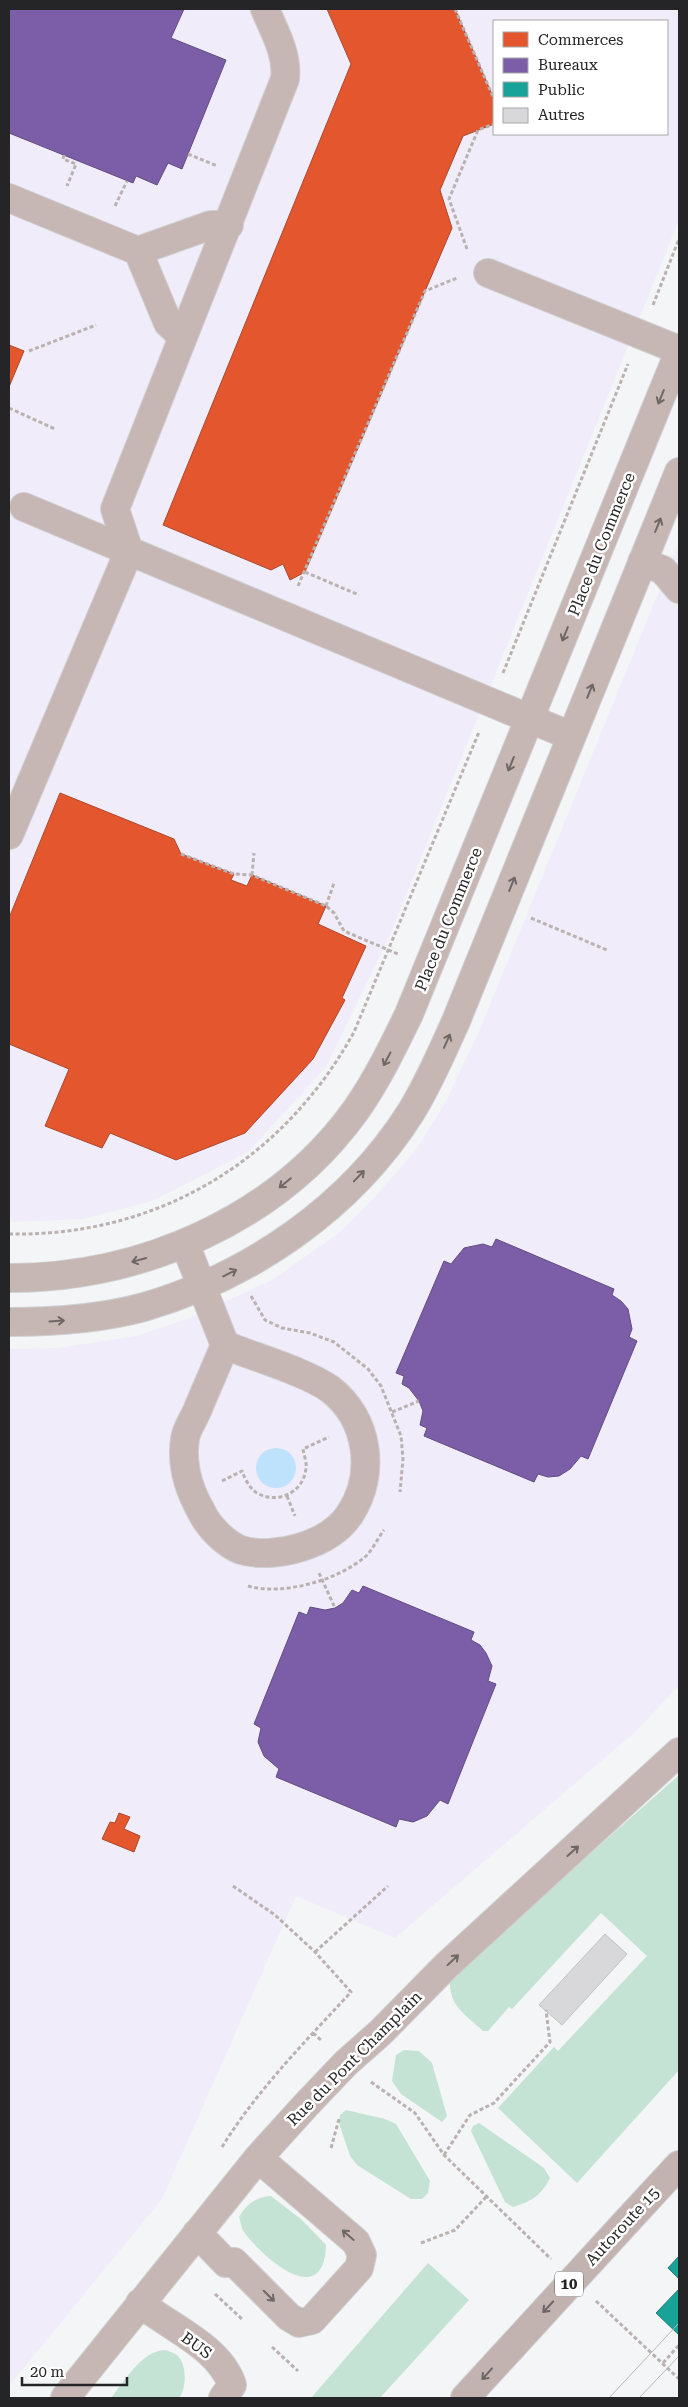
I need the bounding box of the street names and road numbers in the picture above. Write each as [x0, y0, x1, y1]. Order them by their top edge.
street label: Place du Commerce [564, 469, 639, 619]
street label: Place du Commerce [411, 844, 486, 994]
street label: Rue du Pont Champlain [283, 1987, 426, 2130]
street label: Autoroute 15 [582, 2183, 663, 2269]
road number: 10 [555, 2272, 583, 2296]
street label: BUS [178, 2328, 216, 2363]

